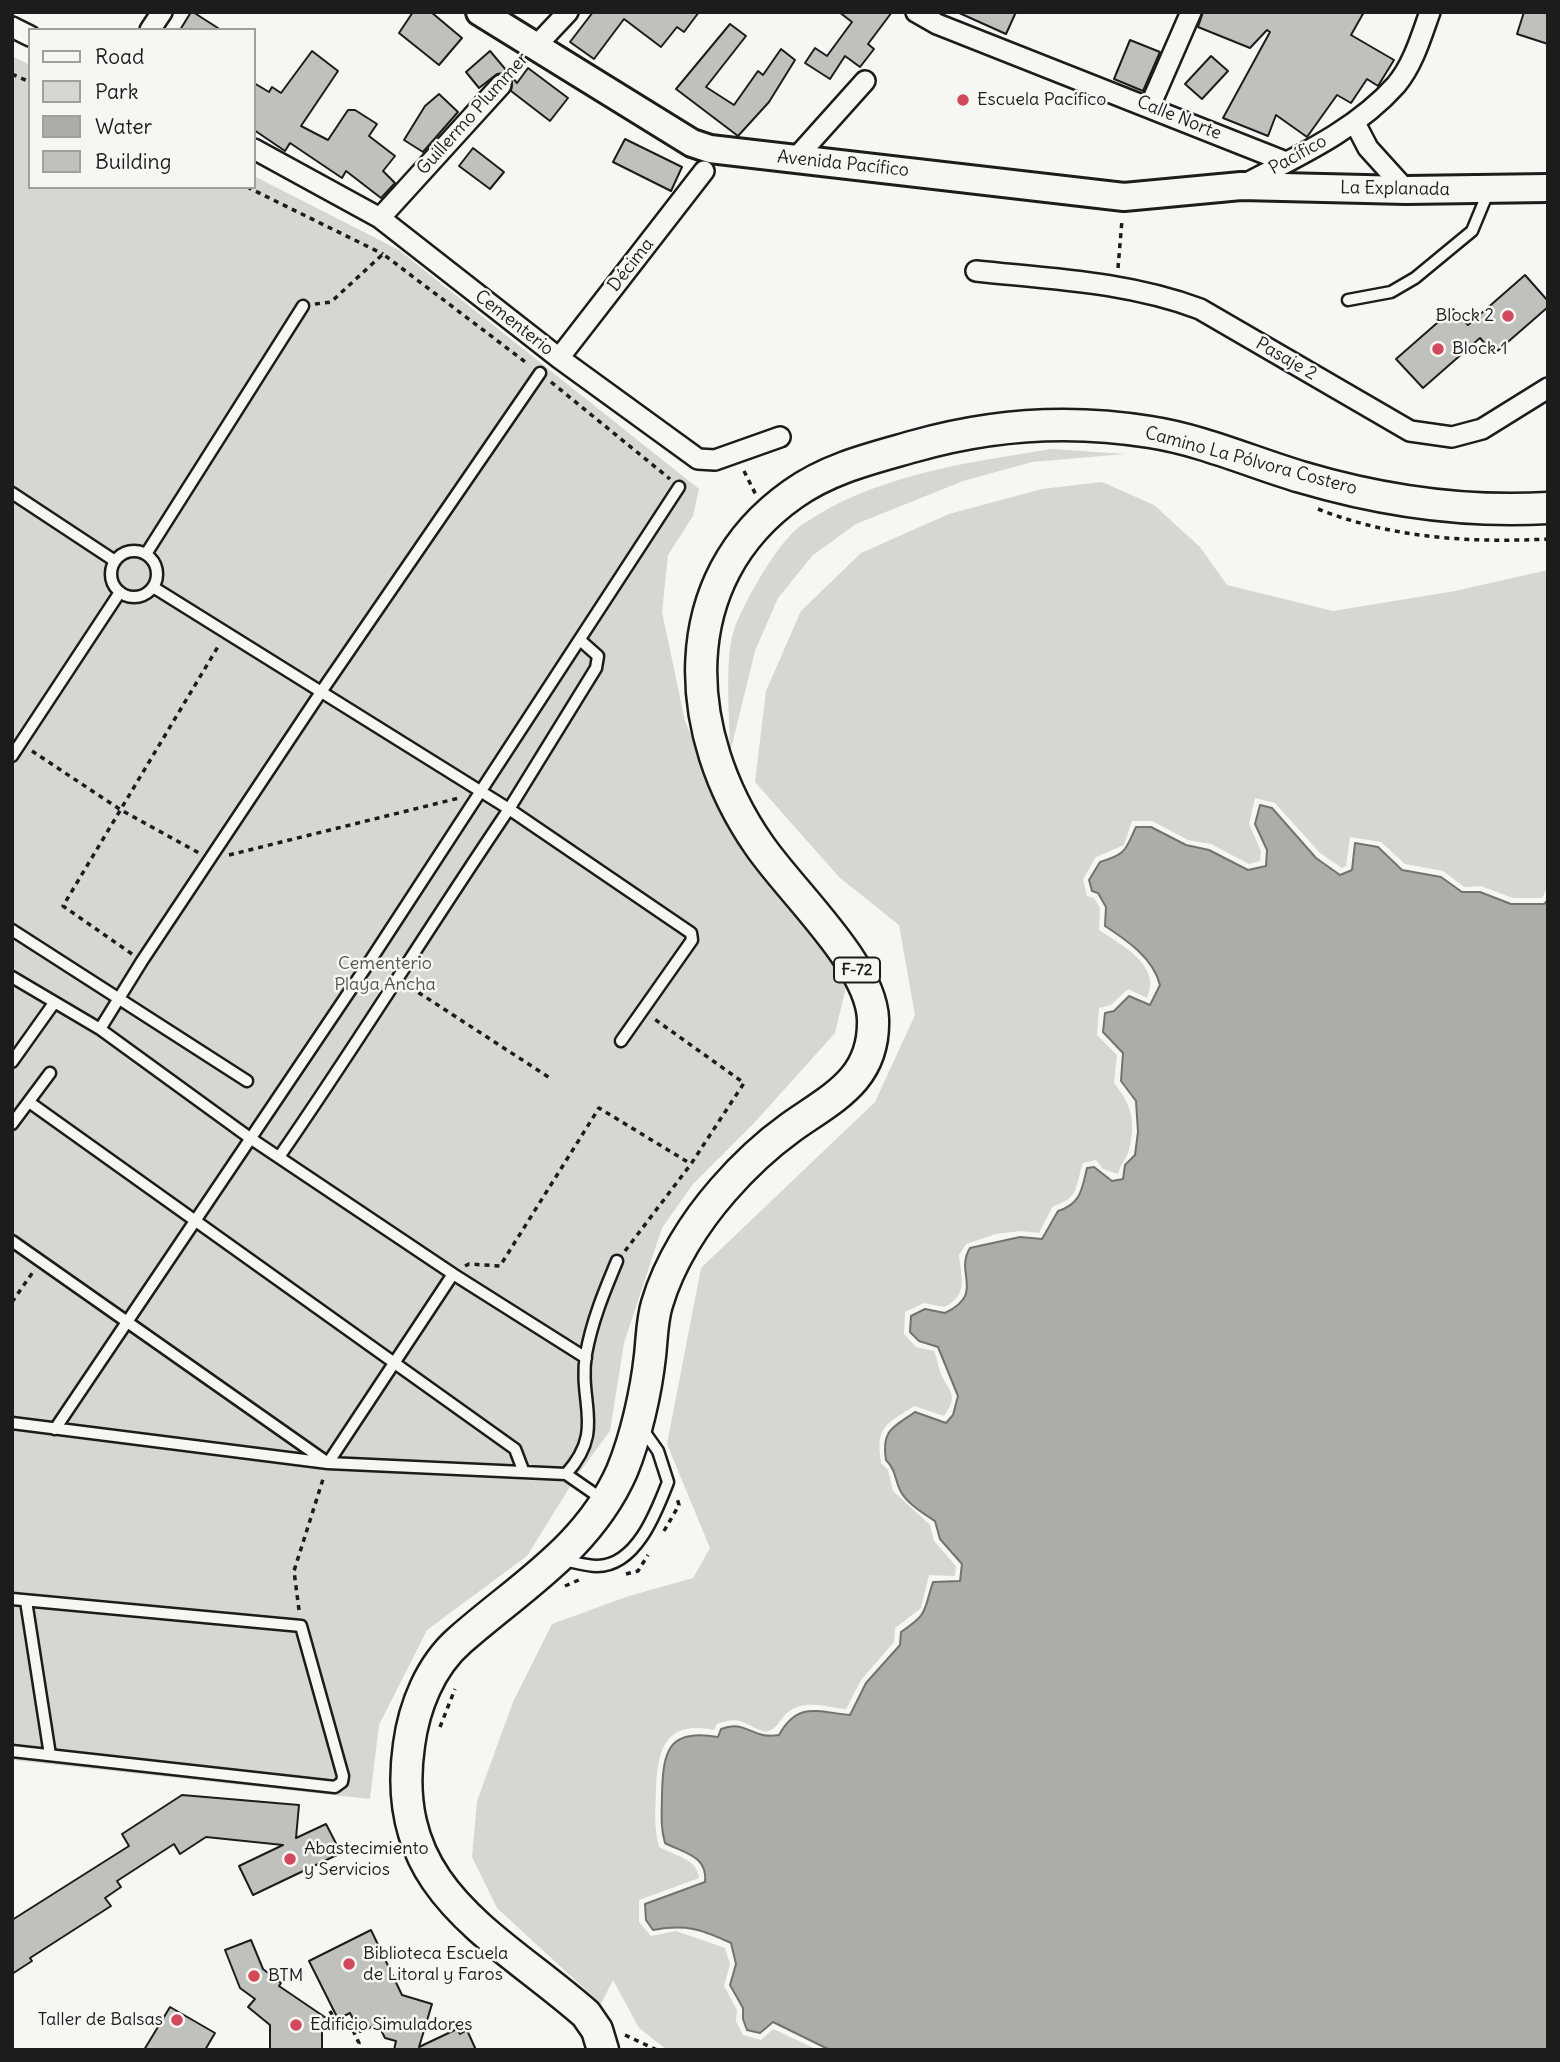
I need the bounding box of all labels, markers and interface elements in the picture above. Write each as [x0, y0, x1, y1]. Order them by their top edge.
legend [28, 28, 256, 189]
text: Road [95, 43, 144, 70]
street label: Guillermo Plummer [413, 49, 533, 179]
text: Park [95, 78, 138, 105]
place label: Escuela Pacífico [977, 89, 1106, 111]
street label: Calle Norte [1134, 91, 1224, 145]
marker: Escuela Pacífico [955, 92, 971, 108]
text: Water [95, 113, 152, 140]
street label: Pacífico [1265, 130, 1331, 180]
street label: Avenida Pacífico [776, 146, 910, 182]
text: Building [95, 148, 171, 175]
street label: La Explanada [1340, 177, 1450, 201]
street label: Décima [603, 234, 659, 296]
street label: Cementerio [470, 286, 558, 360]
place label: Block 2 [1436, 305, 1494, 327]
marker: Block 2 [1500, 308, 1516, 324]
street label: Pasaje 2 [1252, 333, 1320, 385]
place label: Block 1 [1452, 338, 1508, 360]
marker: Block 1 [1430, 341, 1446, 357]
street label: Camino La Pólvora Costero [1143, 422, 1359, 500]
park label: Cementerio Playa Ancha [334, 953, 436, 996]
road number: F-72 [834, 958, 880, 982]
place label: Abastecimiento y Servicios [304, 1838, 429, 1881]
marker: Abastecimiento y Servicios [282, 1851, 298, 1867]
place label: Biblioteca Escuela de Litoral y Faros [363, 1943, 508, 1986]
marker: Biblioteca Escuela de Litoral y Faros [341, 1956, 357, 1972]
place label: BTM [268, 1965, 303, 1987]
marker: BTM [246, 1968, 262, 1984]
place label: Taller de Balsas [38, 2009, 163, 2031]
marker: Taller de Balsas [169, 2012, 185, 2028]
place label: Edificio Simuladores [310, 2014, 472, 2036]
marker: Edificio Simuladores [288, 2017, 304, 2033]

